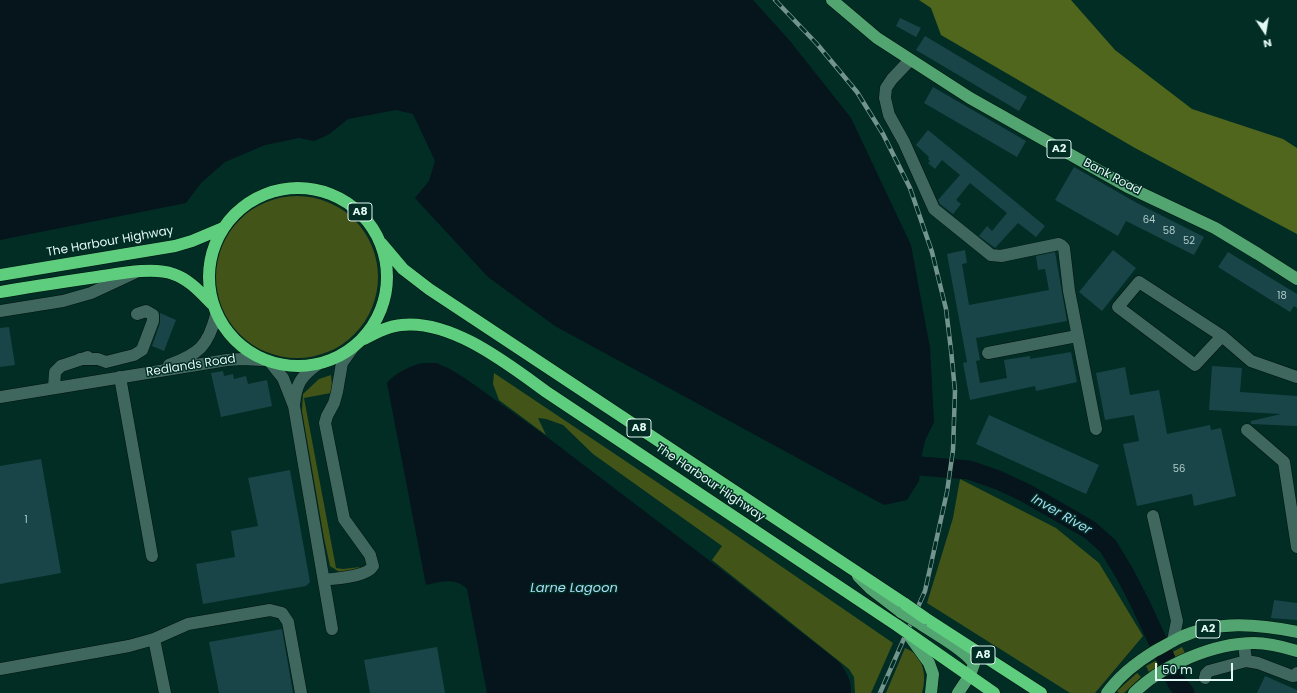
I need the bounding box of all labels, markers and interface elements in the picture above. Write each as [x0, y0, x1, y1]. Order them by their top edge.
north arrow [1245, 12, 1285, 52]
text: N [1262, 35, 1273, 52]
road number: A2 [1047, 140, 1071, 158]
street label: Bank Road [1080, 156, 1144, 198]
road number: A8 [348, 203, 372, 221]
house number: 64 [1143, 214, 1155, 226]
street label: The Harbour Highway [45, 224, 175, 260]
house number: 58 [1163, 225, 1175, 237]
house number: 52 [1183, 235, 1195, 247]
house number: 18 [1277, 290, 1287, 302]
street label: Redlands Road [145, 352, 237, 380]
road number: A8 [627, 419, 651, 437]
street label: The Harbour Highway [653, 441, 767, 525]
house number: 56 [1173, 463, 1185, 475]
water label: Inver River [1028, 492, 1094, 538]
house number: 1 [24, 514, 28, 526]
water label: Larne Lagoon [530, 581, 618, 597]
road number: A2 [1196, 620, 1220, 638]
road number: A8 [971, 646, 995, 664]
scale bar [1157, 655, 1235, 681]
text: 50 m [1162, 661, 1193, 678]

